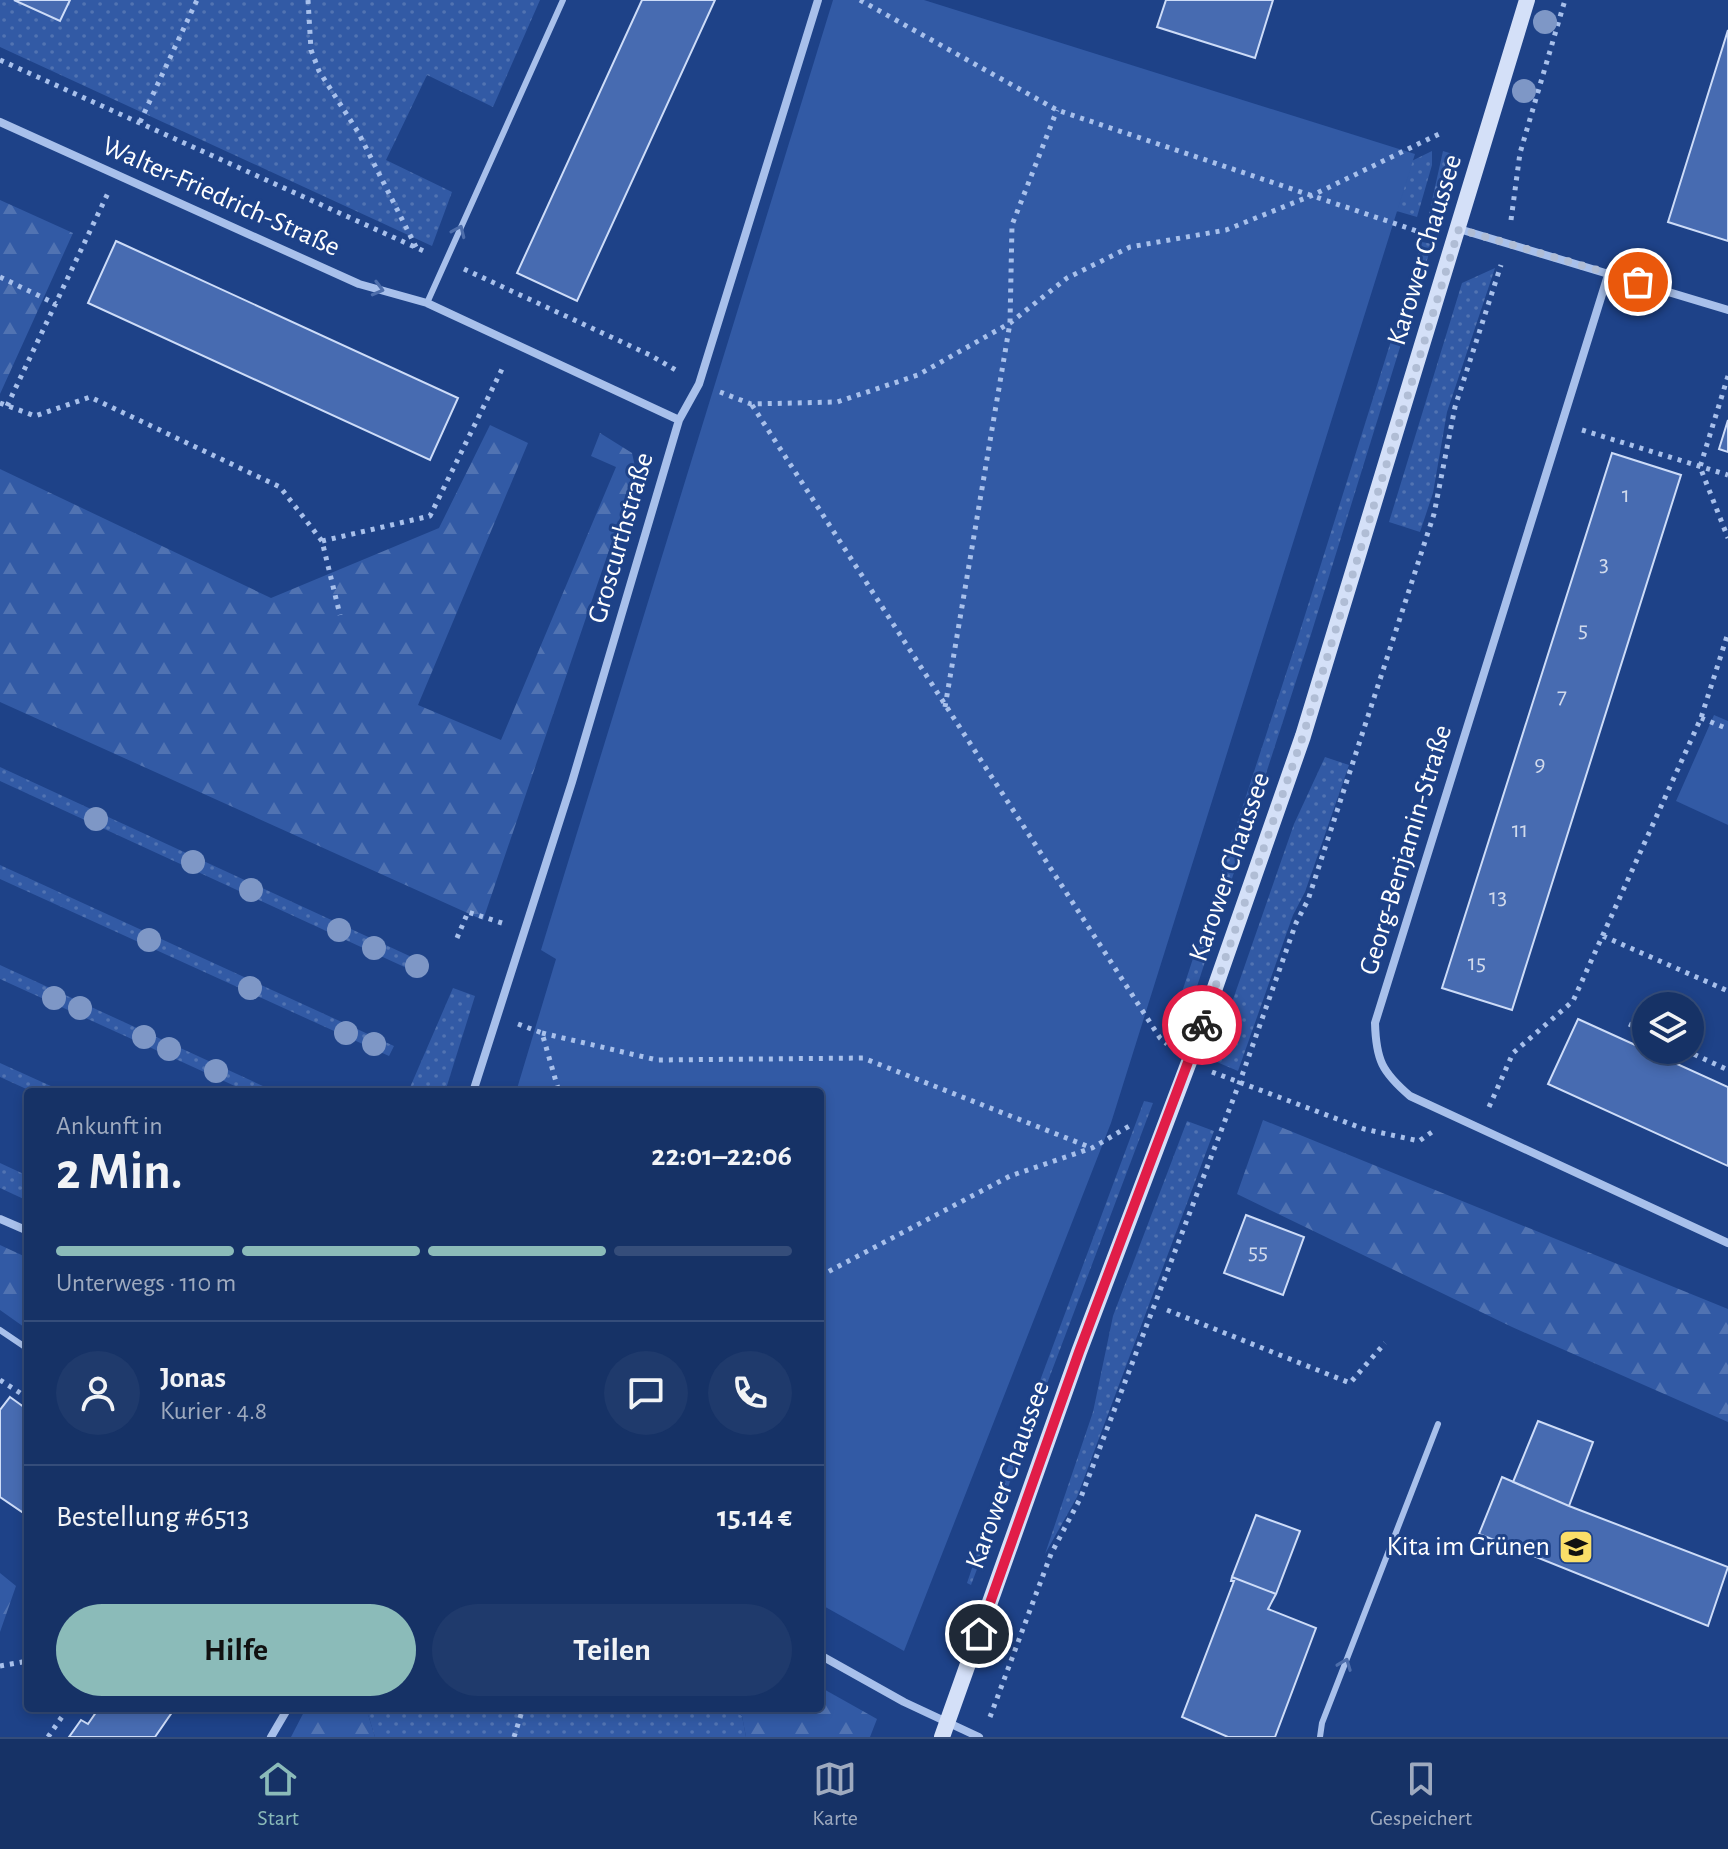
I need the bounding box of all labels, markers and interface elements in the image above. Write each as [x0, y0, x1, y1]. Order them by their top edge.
street label: Walter-Friedrich-Straße [98, 132, 344, 262]
street label: Karower Chaussee [1383, 151, 1467, 349]
one-way arrow [449, 225, 465, 240]
pin [1604, 248, 1672, 316]
icon: bag [1616, 260, 1660, 304]
one-way arrow [371, 280, 385, 297]
street label: Groscurthstraße [583, 450, 659, 626]
house number: 1 [1622, 483, 1630, 507]
house number: 3 [1599, 552, 1609, 576]
house number: 5 [1578, 618, 1588, 642]
house number: 7 [1557, 684, 1567, 708]
street label: Georg-Benjamin-Straße [1355, 722, 1457, 978]
house number: 9 [1534, 752, 1546, 776]
street label: Karower Chaussee [1185, 769, 1275, 965]
house number: 11 [1512, 818, 1528, 842]
house number: 13 [1489, 885, 1507, 909]
house number: 15 [1468, 951, 1486, 975]
courier [1162, 985, 1242, 1065]
map controls [1632, 992, 1704, 1064]
button: layers [1632, 992, 1704, 1064]
icon: bike [1180, 1003, 1224, 1047]
text: Ankunft in [56, 1113, 163, 1139]
text: 22:01–22:06 [651, 1141, 792, 1171]
text: 2 Min. [56, 1146, 183, 1198]
house number: 55 [1248, 1240, 1268, 1264]
text: Unterwegs · 110 m [56, 1270, 236, 1296]
button: person [56, 1351, 140, 1435]
button: chat [604, 1351, 688, 1435]
button: phone [708, 1351, 792, 1435]
text: Jonas [160, 1363, 226, 1393]
street label: Karower Chaussee [961, 1377, 1055, 1573]
text: Kurier · 4.8 [160, 1398, 267, 1424]
text: Bestellung #6513 [56, 1502, 249, 1532]
text: 15.14 € [717, 1502, 792, 1532]
school or university icon: Kita im Grünen [1557, 1528, 1595, 1566]
place label: Kita im Grünen [1387, 1533, 1550, 1561]
pin [945, 1600, 1013, 1668]
button: Hilfe [56, 1604, 416, 1696]
button: Teilen [432, 1604, 792, 1696]
icon: home [957, 1612, 1001, 1656]
one-way arrow [1335, 1657, 1352, 1671]
tab: Start [256, 1757, 300, 1831]
tab: Karte [812, 1757, 858, 1831]
tab: Gespeichert [1370, 1757, 1472, 1831]

